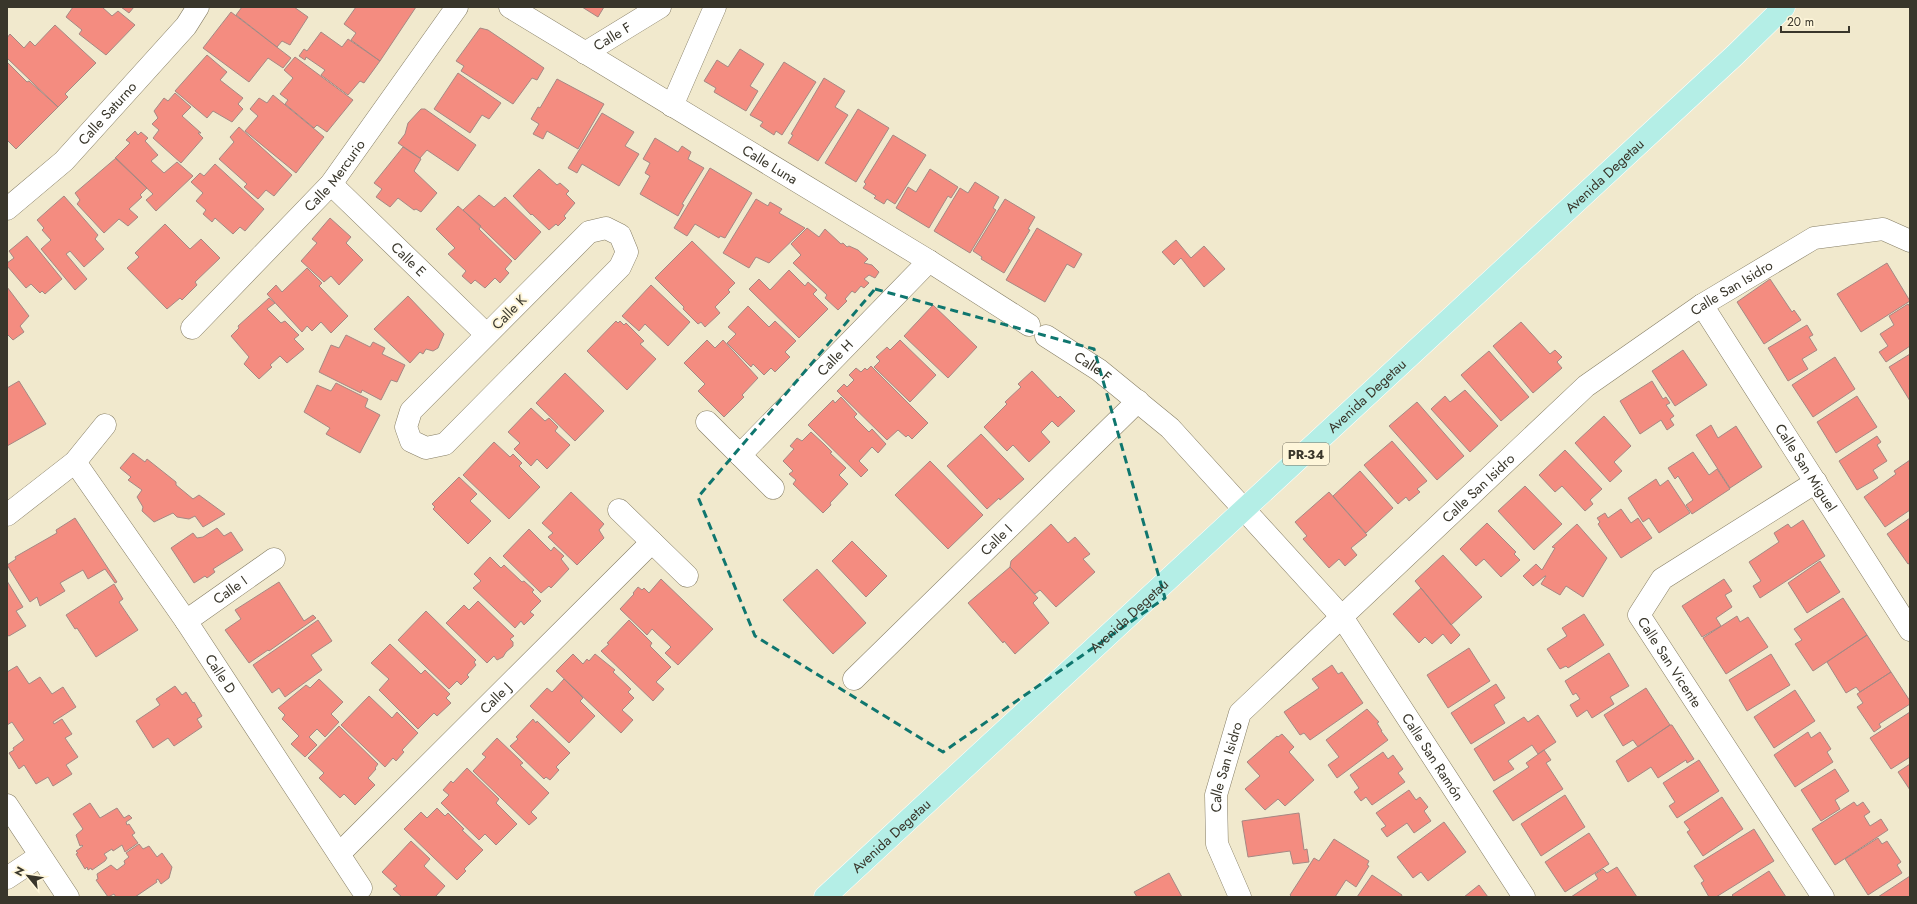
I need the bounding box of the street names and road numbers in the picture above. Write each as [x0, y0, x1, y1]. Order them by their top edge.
street label: Calle F [589, 17, 635, 56]
street label: Calle Saturno [73, 77, 141, 149]
street label: Avenida Degetau [1561, 134, 1648, 217]
street label: Calle Mercurio [300, 135, 370, 216]
street label: Calle Luna [738, 140, 802, 189]
street label: Calle E [387, 237, 431, 281]
street label: Calle San Isidro [1686, 255, 1777, 320]
street label: Calle K [487, 290, 531, 334]
street label: Calle H [812, 335, 857, 380]
street label: Calle F [1070, 347, 1116, 386]
street label: Avenida Degetau [1323, 354, 1411, 437]
street label: Calle San Miguel [1770, 420, 1842, 515]
road number: PR-34 [1283, 443, 1329, 465]
street label: Calle San Isidro [1437, 448, 1519, 527]
street label: Calle I [976, 519, 1017, 560]
street label: Calle I [209, 571, 251, 609]
street label: Avenida Degetau [1085, 574, 1173, 657]
street label: Calle San Vicente [1633, 613, 1707, 712]
street label: Calle D [200, 650, 241, 698]
street label: Calle J [475, 678, 516, 718]
street label: Calle San Ramón [1397, 709, 1469, 805]
street label: Calle San Isidro [1206, 719, 1247, 813]
street label: Avenida Degetau [847, 794, 935, 878]

